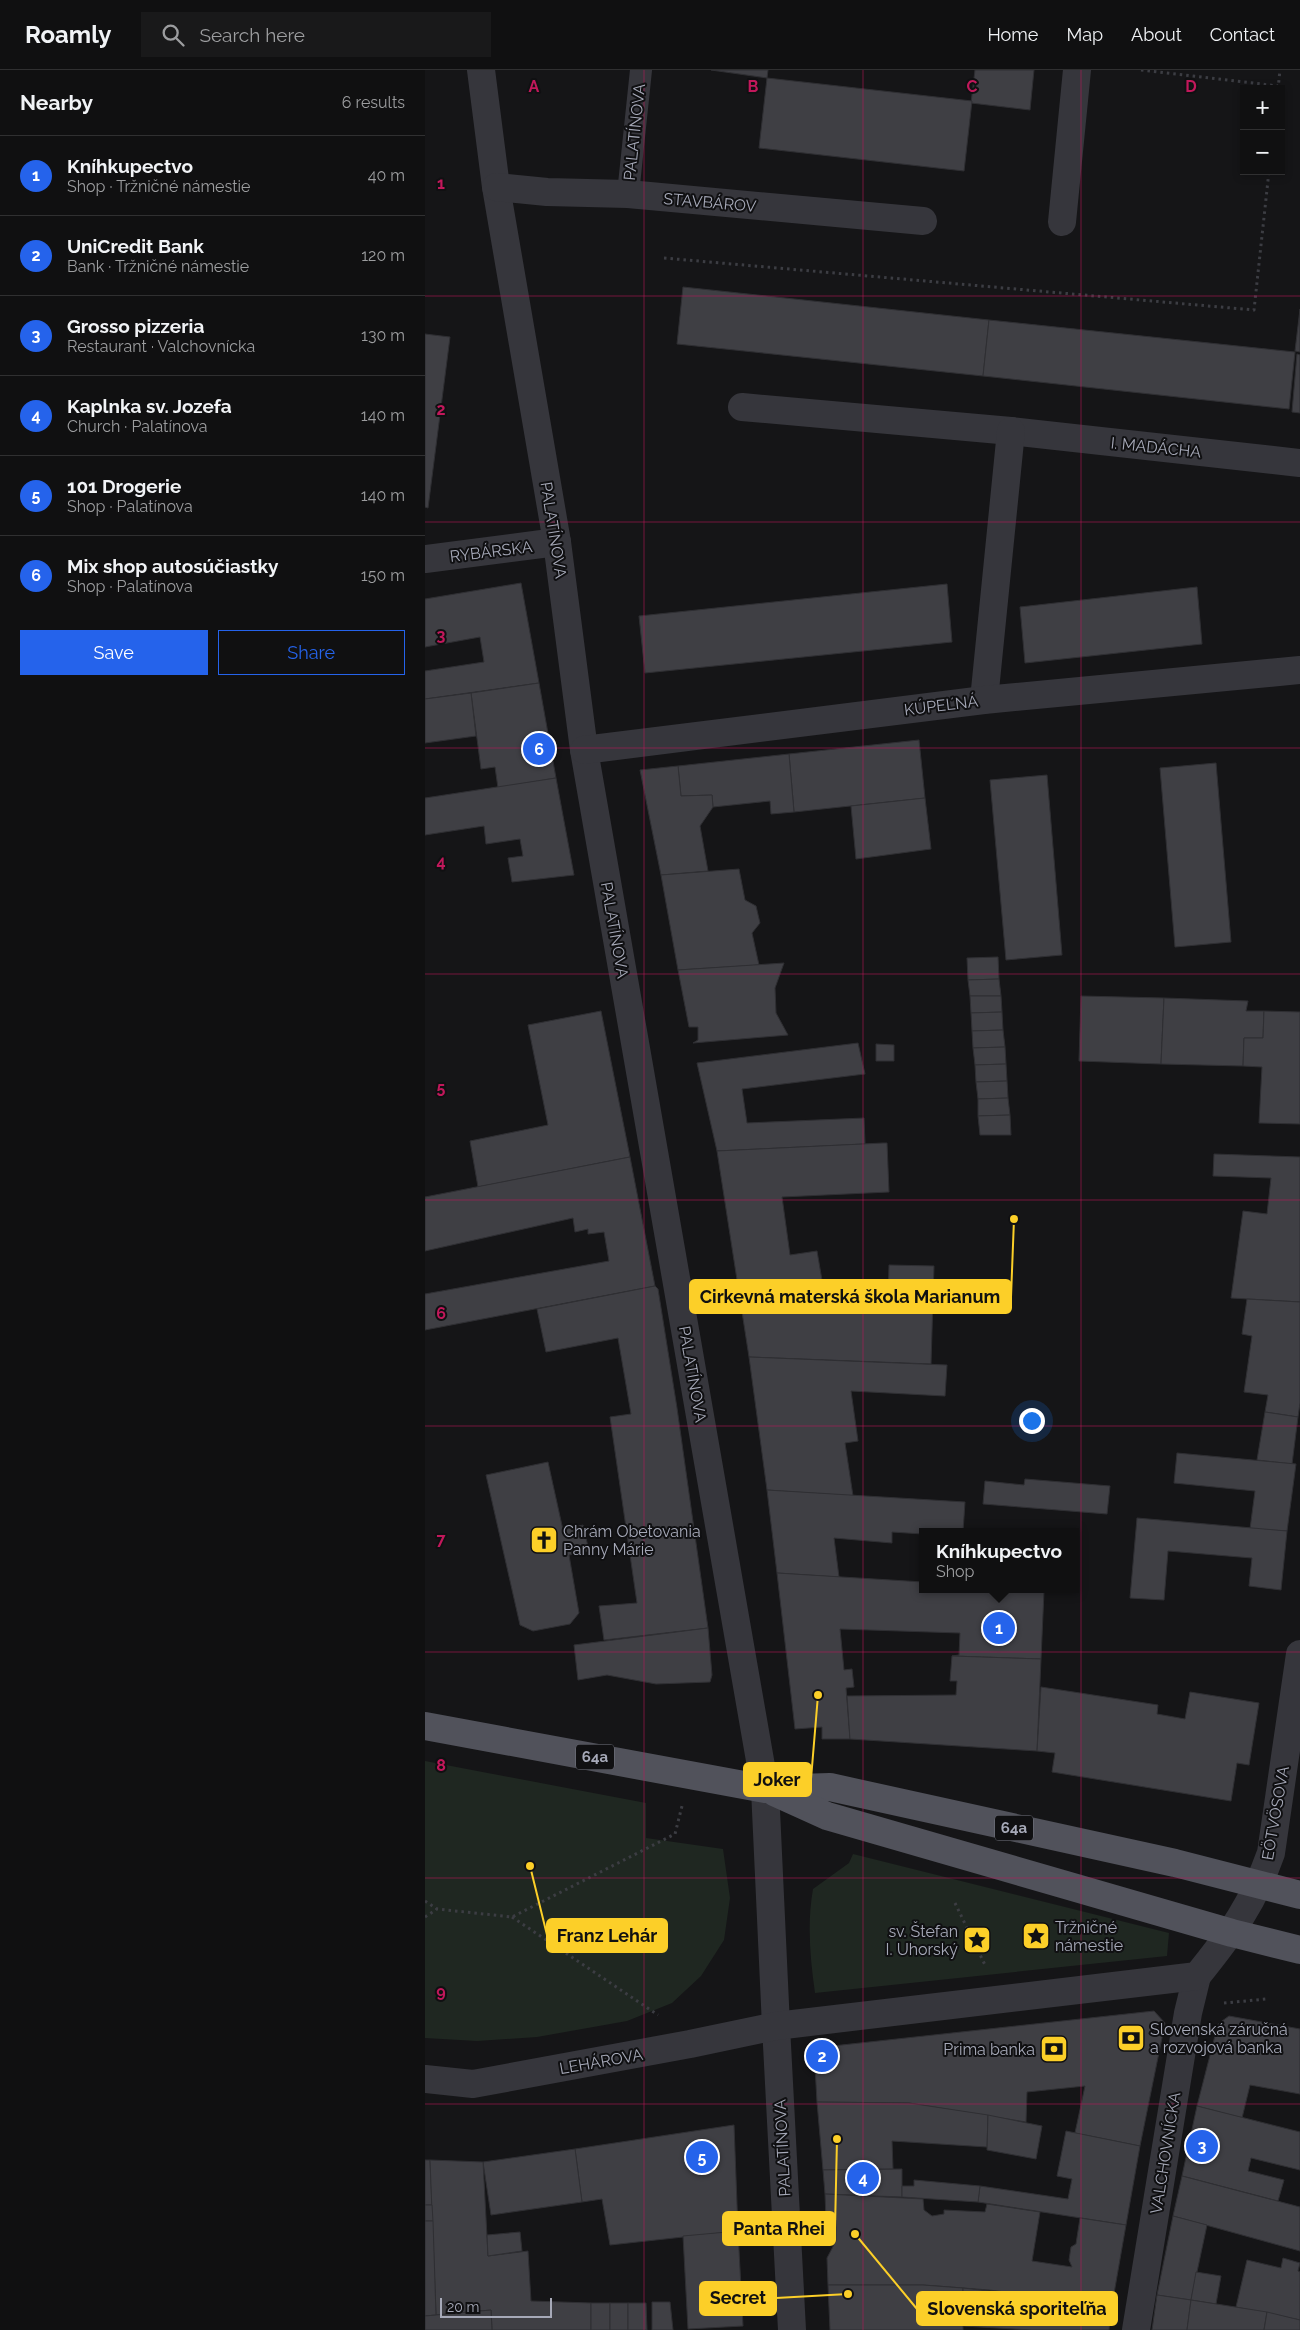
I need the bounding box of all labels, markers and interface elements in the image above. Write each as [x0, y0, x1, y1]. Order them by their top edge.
search box [141, 12, 491, 57]
text: Roamly [25, 20, 111, 49]
icon: search [159, 21, 187, 49]
text: Search here [199, 24, 305, 46]
text: Home [987, 24, 1038, 45]
text: Map [1066, 24, 1103, 45]
text: About [1131, 24, 1182, 45]
text: Contact [1210, 24, 1275, 45]
text: A [529, 77, 540, 96]
text: B [748, 77, 759, 96]
text: C [967, 77, 978, 96]
text: D [1185, 77, 1197, 96]
street label: PALATÍNOVA [619, 82, 649, 182]
map controls [1240, 85, 1285, 175]
button: + [1240, 85, 1285, 130]
text: Nearby [20, 90, 93, 115]
text: 6 results [342, 93, 405, 112]
button: − [1240, 130, 1285, 175]
text: Kníhkupectvo [67, 155, 193, 177]
text: 1 [32, 166, 40, 185]
text: 40 m [368, 166, 405, 185]
text: 1 [437, 174, 445, 193]
text: Shop · Tržničné námestie [67, 177, 250, 196]
street label: STAVBÁROV [663, 188, 757, 216]
text: UniCredit Bank [67, 235, 204, 257]
text: 2 [31, 246, 41, 265]
text: 120 m [361, 246, 405, 265]
text: Bank · Tržničné námestie [67, 257, 249, 276]
text: Grosso pizzeria [67, 315, 204, 337]
text: 3 [32, 326, 40, 345]
text: 130 m [361, 326, 405, 345]
text: Restaurant · Valchovnícka [67, 337, 255, 356]
text: Kaplnka sv. Jozefa [67, 395, 232, 417]
text: 2 [436, 400, 446, 419]
text: 4 [31, 406, 41, 425]
text: 140 m [361, 406, 405, 425]
text: Church · Palatínova [67, 417, 208, 436]
street label: I. MADÁCHA [1110, 432, 1202, 462]
text: 101 Drogerie [67, 475, 181, 497]
street label: PALATÍNOVA [537, 480, 572, 580]
text: 5 [32, 486, 40, 505]
text: 140 m [361, 486, 405, 505]
text: Shop · Palatínova [67, 497, 193, 516]
street label: RYBÁRSKA [449, 536, 534, 566]
text: Mix shop autosúčiastky [67, 555, 279, 577]
text: 6 [31, 566, 41, 585]
text: 150 m [361, 566, 405, 585]
text: Shop · Palatínova [67, 577, 193, 596]
text: 3 [437, 626, 446, 645]
button: Save [20, 630, 208, 675]
button: Share [218, 630, 405, 675]
street label: KÚPEĽNÁ [903, 691, 979, 719]
pin: 6 [523, 730, 555, 768]
text: 4 [436, 852, 446, 871]
street label: PALATÍNOVA [597, 880, 633, 980]
text: 5 [437, 1078, 446, 1097]
callout: Cirkevná materská škola Marianum [690, 1280, 1011, 1313]
text: Cirkevná materská škola Marianum [700, 1286, 1000, 1307]
text: 6 [436, 1304, 446, 1323]
street label: PALATÍNOVA [675, 1324, 711, 1424]
your location [1019, 1408, 1045, 1434]
place label: Chrám Obetovania Panny Márie [563, 1522, 701, 1559]
church icon: Chrám Obetovania Panny Márie [529, 1525, 559, 1555]
popup [919, 1528, 1079, 1593]
text: 7 [437, 1530, 446, 1549]
text: Kníhkupectvo [936, 1540, 1062, 1562]
text: Shop [936, 1562, 974, 1581]
pin: 1 [983, 1609, 1015, 1647]
road number: 64a [576, 1744, 614, 1770]
text: 8 [436, 1756, 446, 1775]
callout: Joker [744, 1763, 811, 1796]
street label: EÖTVÖSOVA [1257, 1764, 1293, 1862]
text: Joker [754, 1769, 800, 1790]
road number: 64a [995, 1816, 1033, 1840]
place label: Tržničné námestie [1055, 1918, 1123, 1955]
callout: Franz Lehár [547, 1919, 667, 1952]
place label: sv. Štefan I. Uhorský [886, 1921, 958, 1959]
place icon: Tržničné námestie [1021, 1921, 1051, 1951]
text: Franz Lehár [557, 1925, 657, 1946]
place icon: sv. Štefan I. Uhorský [962, 1925, 992, 1955]
text: 9 [436, 1982, 446, 2001]
place label: Slovenská záručná a rozvojová banka [1150, 2020, 1288, 2057]
bank icon: Slovenská záručná a rozvojová banka [1116, 2023, 1146, 2053]
bank icon: Prima banka [1039, 2034, 1069, 2064]
pin: 2 [806, 2037, 838, 2075]
place label: Prima banka [943, 2040, 1035, 2059]
street label: LEHÁROVA [558, 2044, 645, 2078]
street label: VALCHOVNÍCKA [1145, 2090, 1185, 2215]
street label: PALATÍNOVA [769, 2099, 795, 2197]
pin: 3 [1186, 2127, 1218, 2165]
pin: 5 [686, 2138, 718, 2176]
pin: 4 [847, 2159, 879, 2197]
callout: Panta Rhei [723, 2212, 835, 2245]
text: Panta Rhei [733, 2218, 825, 2239]
callout: Secret [700, 2282, 776, 2315]
text: Secret [710, 2287, 766, 2308]
callout: Slovenská sporiteľňa [917, 2292, 1117, 2325]
scale bar [440, 2295, 553, 2318]
text: Slovenská sporiteľňa [927, 2298, 1107, 2319]
text: 20 m [447, 2299, 479, 2315]

